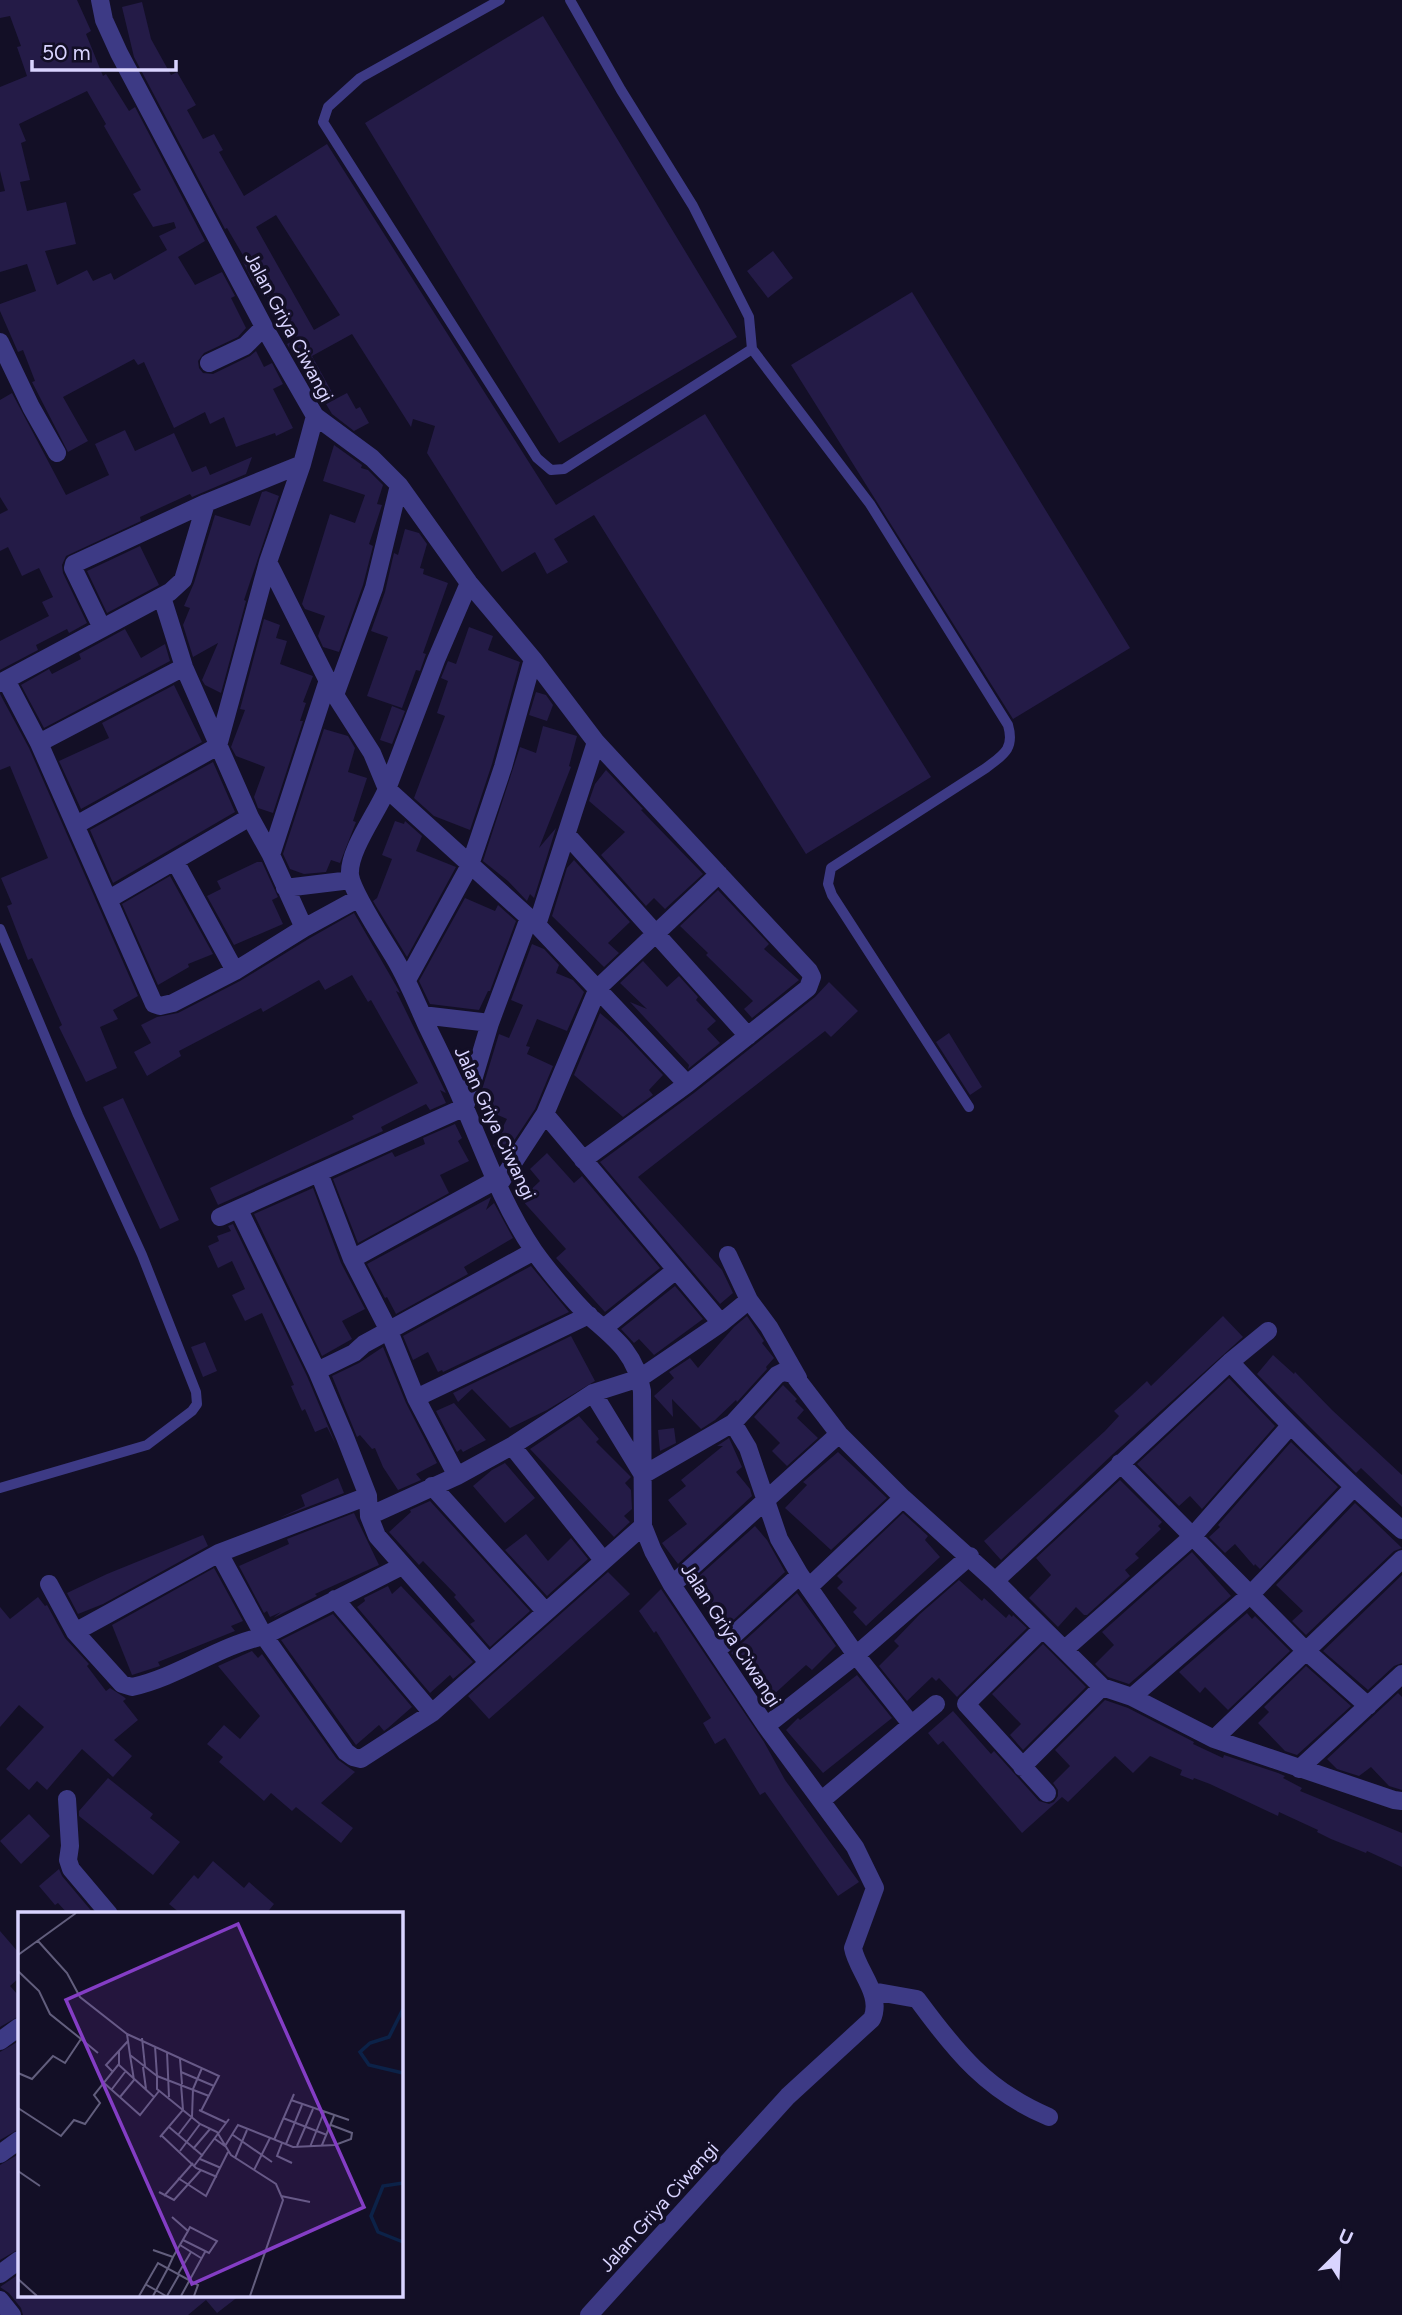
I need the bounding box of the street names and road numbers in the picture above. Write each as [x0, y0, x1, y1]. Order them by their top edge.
street label: Jalan Griya Ciwangi [240, 248, 338, 406]
street label: Jalan Griya Ciwangi [449, 1043, 541, 1203]
street label: Jalan Griya Ciwangi [676, 1559, 786, 1711]
street label: Jalan Griya Ciwangi [595, 2137, 723, 2277]

